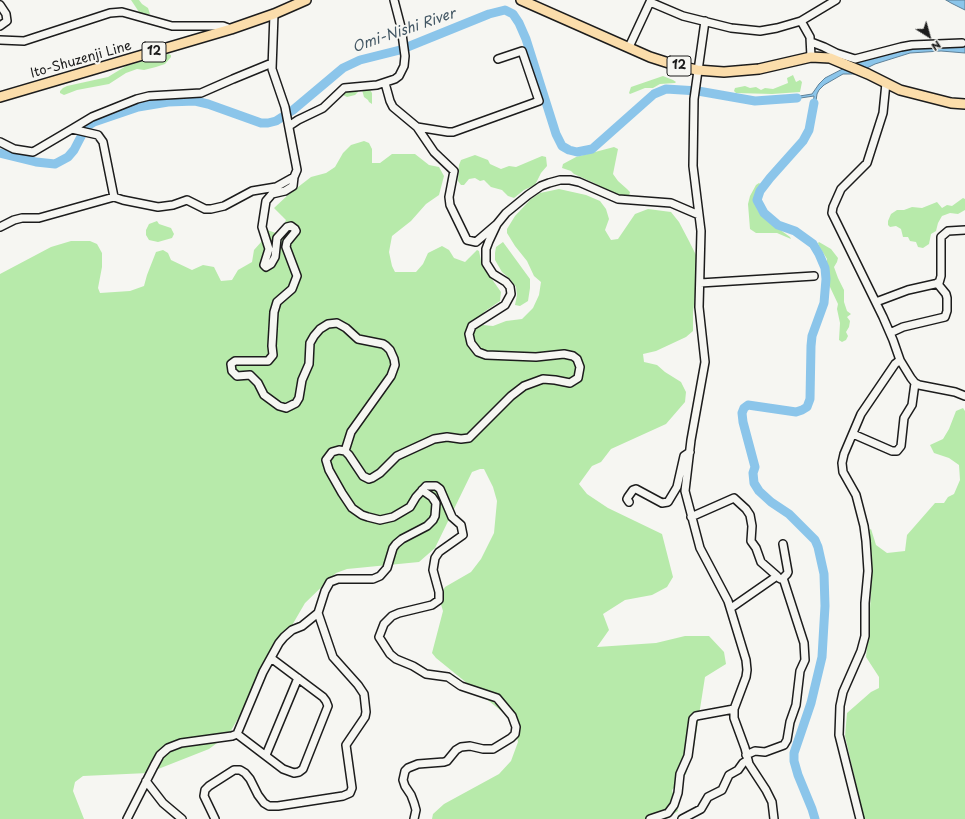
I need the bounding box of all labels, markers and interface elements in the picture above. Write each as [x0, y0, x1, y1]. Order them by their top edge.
water label: Omi-Nishi River [350, 6, 458, 56]
north arrow [909, 16, 949, 56]
text: N [928, 37, 945, 55]
street label: Ito-Shuzenji Line [29, 38, 133, 82]
road number: 12 [142, 42, 166, 62]
road number: 12 [667, 56, 691, 76]

